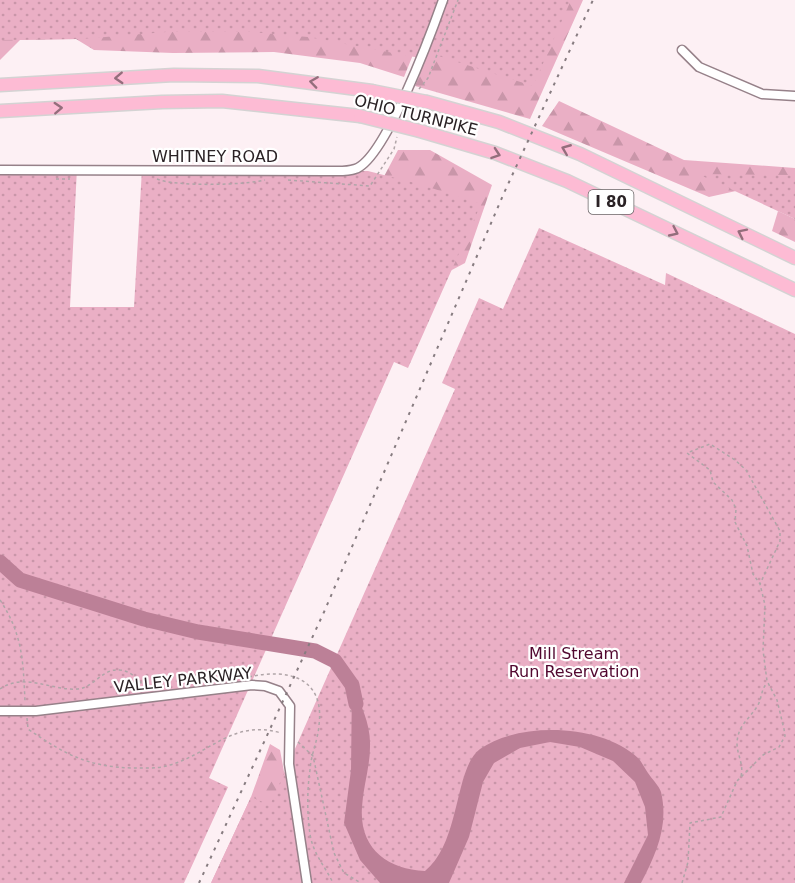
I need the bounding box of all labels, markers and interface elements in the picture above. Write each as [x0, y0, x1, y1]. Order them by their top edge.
one-way arrow [115, 72, 124, 85]
one-way arrow [309, 77, 319, 89]
street label: OHIO TURNPIKE [352, 90, 480, 140]
one-way arrow [54, 101, 63, 114]
one-way arrow [561, 144, 572, 156]
one-way arrow [490, 146, 501, 159]
street label: WHITNEY ROAD [152, 147, 278, 166]
road number: I 80 [588, 190, 634, 214]
one-way arrow [668, 225, 679, 237]
one-way arrow [738, 228, 749, 240]
park label: Mill Stream Run Reservation [509, 644, 639, 681]
street label: VALLEY PARKWAY [113, 663, 253, 697]

